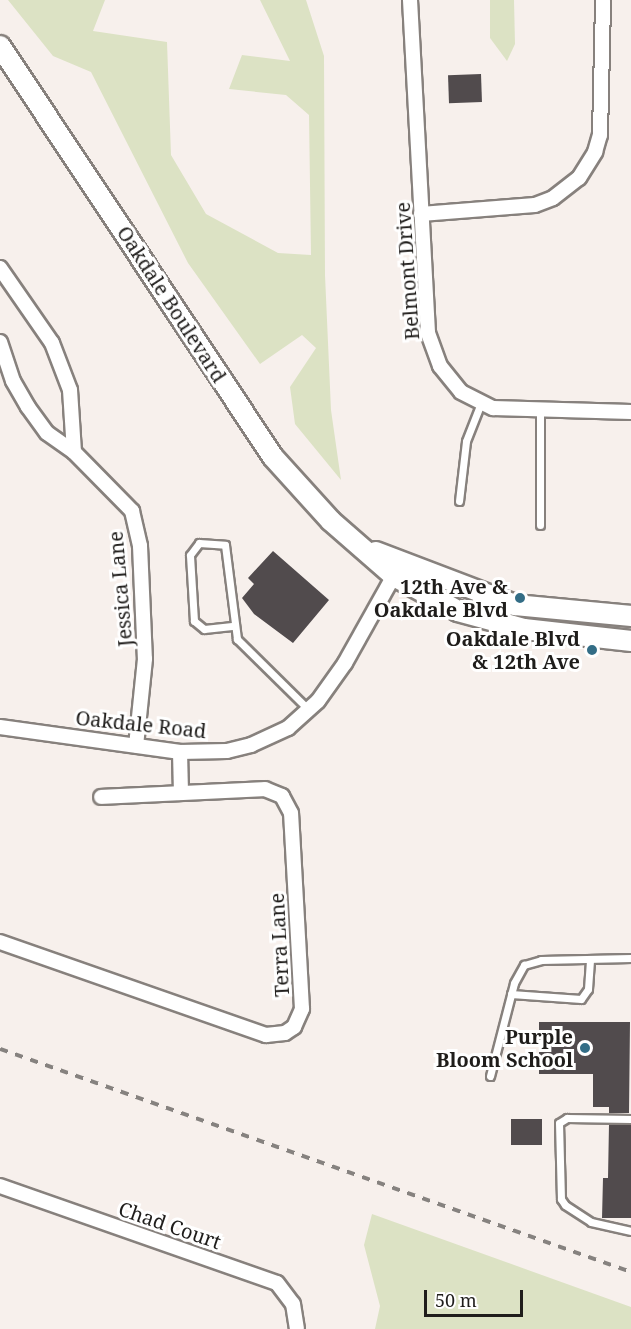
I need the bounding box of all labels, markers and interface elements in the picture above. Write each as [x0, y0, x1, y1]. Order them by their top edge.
street label: Belmont Drive [390, 201, 424, 341]
street label: Oakdale Boulevard [112, 221, 232, 387]
street label: Jessica Lane [103, 530, 137, 648]
place label: 12th Ave & Oakdale Blvd [374, 574, 508, 621]
marker: 12th Ave & Oakdale Blvd [513, 591, 527, 605]
place label: Oakdale Blvd & 12th Ave [446, 626, 580, 673]
marker: Oakdale Blvd & 12th Ave [585, 643, 599, 657]
street label: Oakdale Road [74, 705, 208, 743]
street label: Terra Lane [264, 892, 294, 998]
place label: Purple Bloom School [436, 1024, 573, 1071]
marker: Purple Bloom School [578, 1041, 592, 1055]
street label: Chad Court [116, 1196, 224, 1254]
scale bar [427, 1278, 526, 1316]
text: 50 m [435, 1288, 477, 1312]

